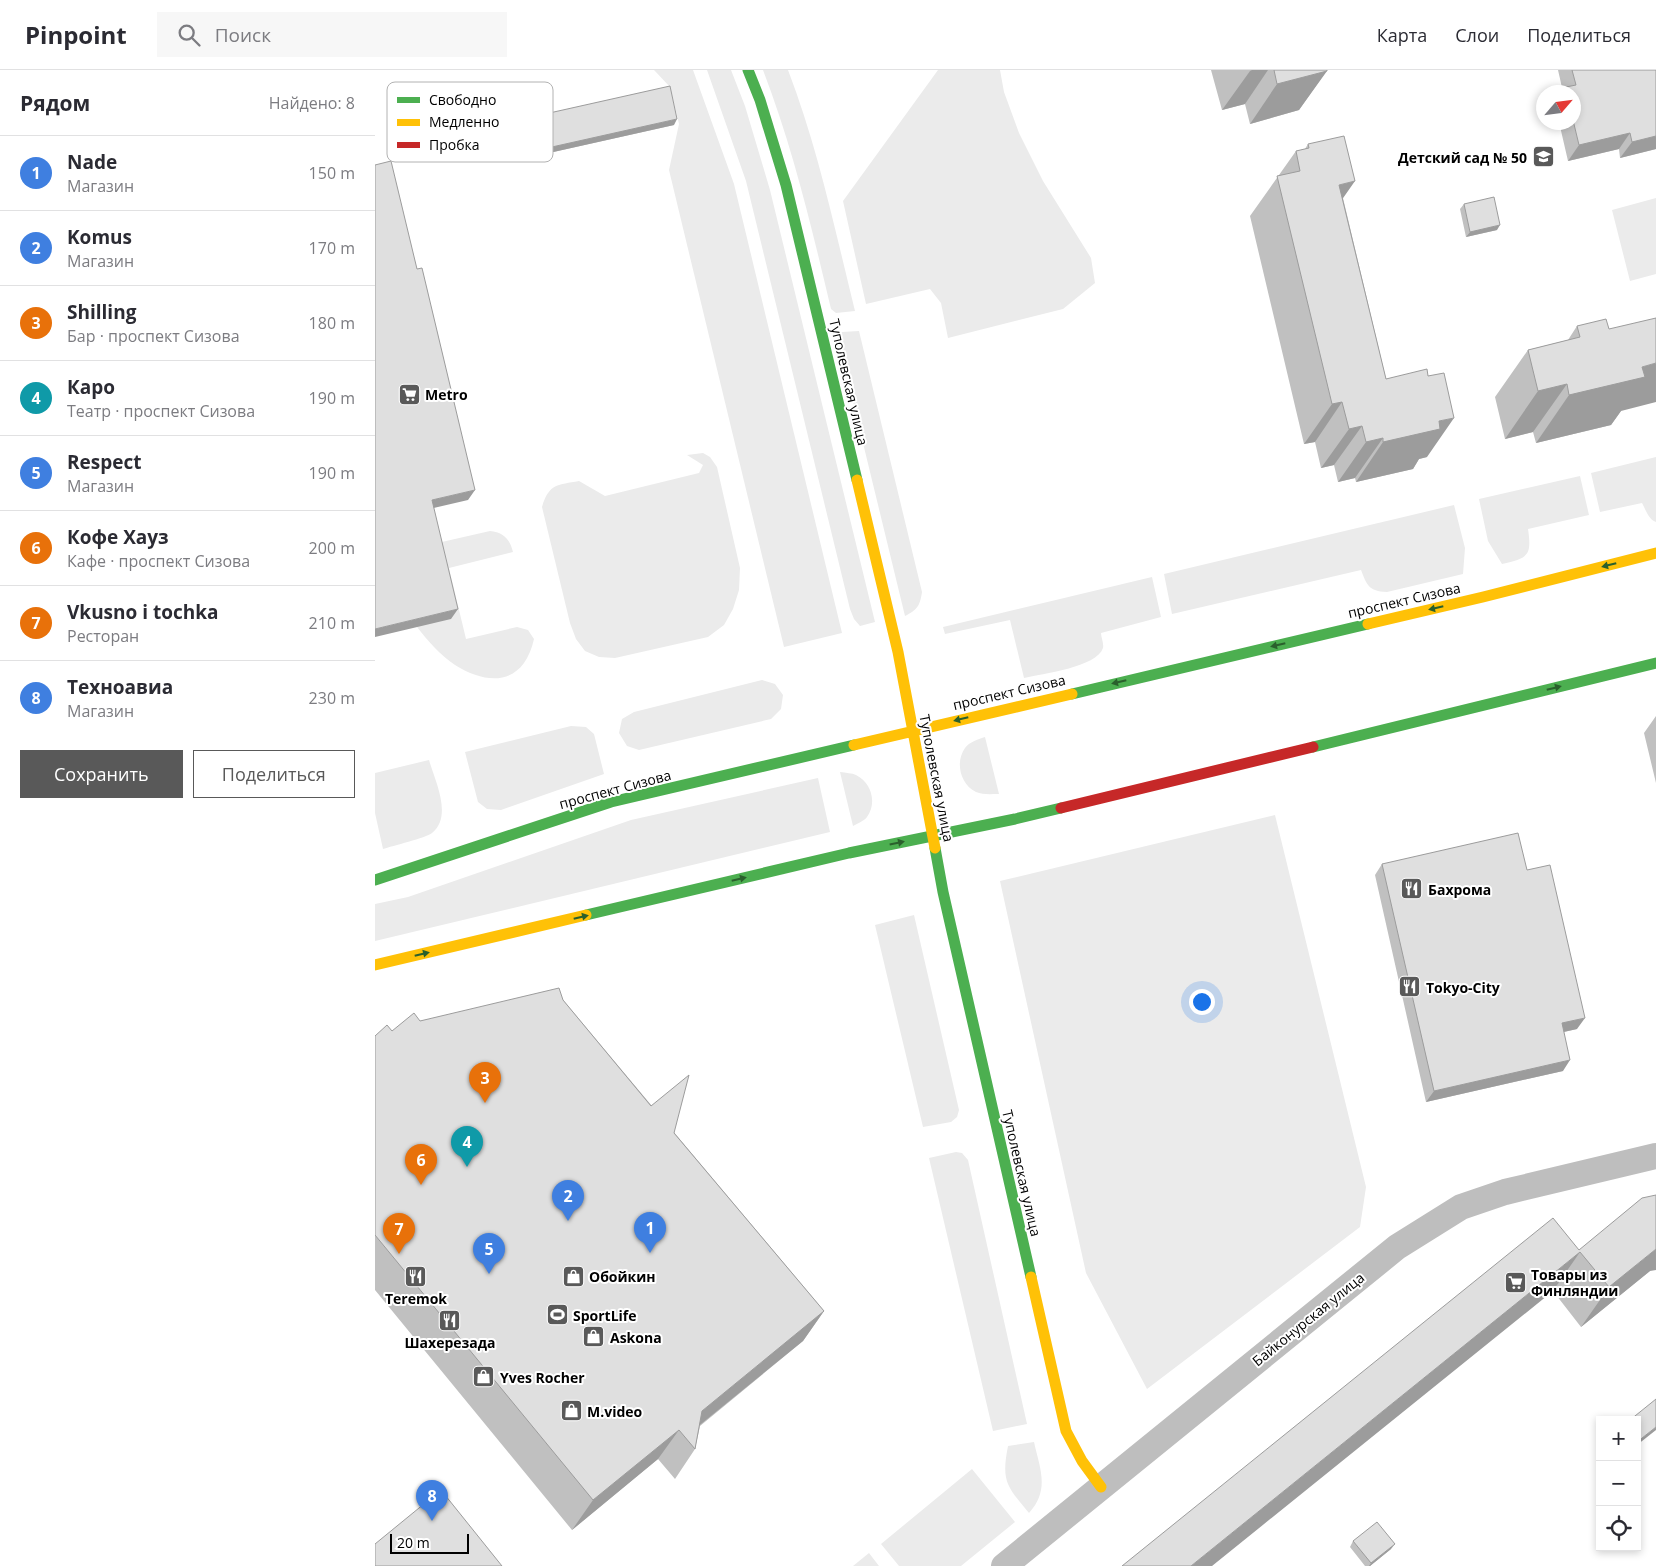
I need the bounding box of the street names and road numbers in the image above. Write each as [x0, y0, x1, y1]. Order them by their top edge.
street label: Туполевская улица [825, 317, 873, 447]
street label: проспект Сизова [1346, 578, 1462, 622]
street label: проспект Сизова [951, 670, 1067, 714]
street label: Туполевская улица [915, 713, 959, 843]
street label: проспект Сизова [557, 765, 673, 813]
street label: Туполевская улица [998, 1108, 1046, 1238]
street label: Байконурская улица [1248, 1268, 1368, 1370]

